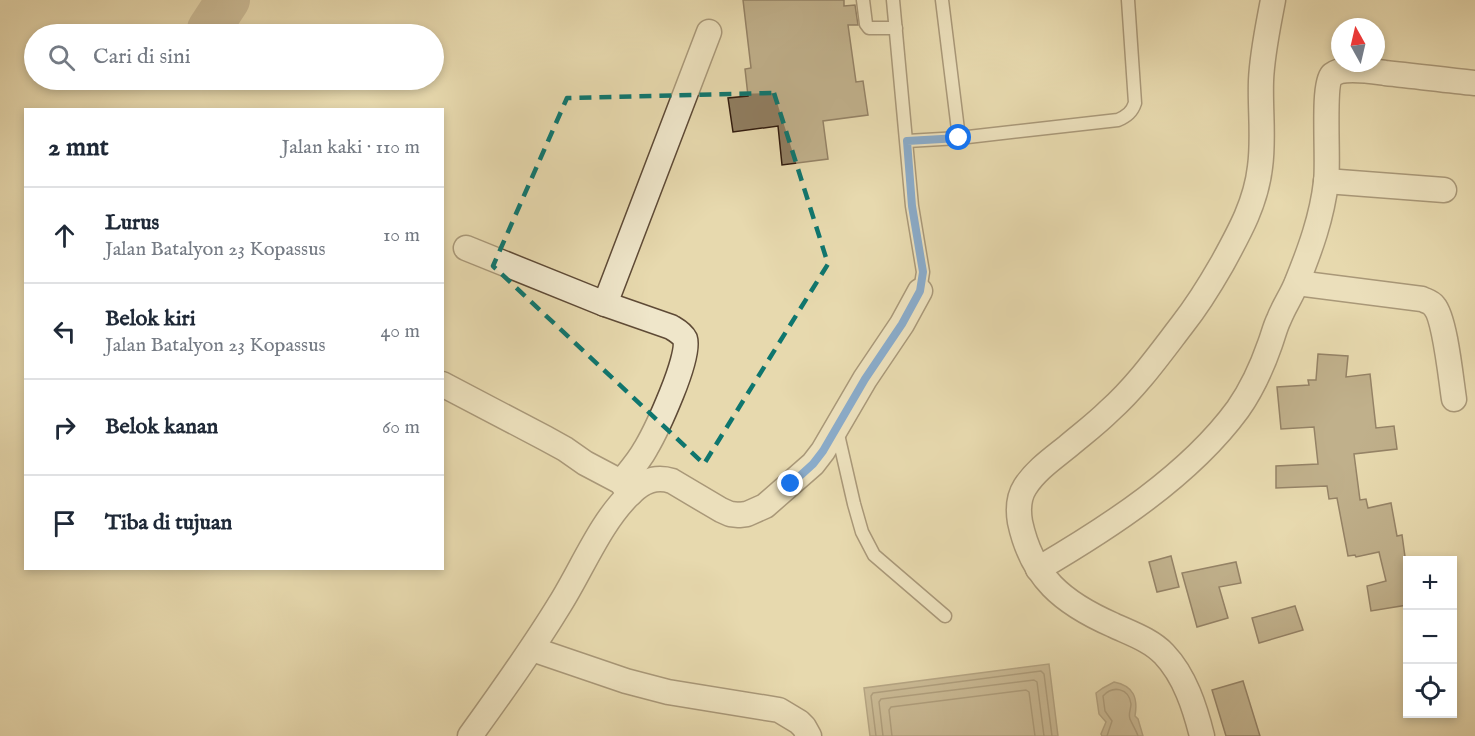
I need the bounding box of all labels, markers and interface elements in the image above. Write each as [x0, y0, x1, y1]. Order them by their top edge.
north arrow [1331, 18, 1385, 72]
search box [24, 24, 444, 90]
icon: search [45, 41, 78, 74]
text: Cari di sini [93, 43, 191, 71]
route start [945, 124, 971, 150]
text: 2 mnt [48, 131, 109, 164]
text: Jalan kaki · 110 m [282, 135, 420, 160]
text: Lurus [105, 209, 159, 237]
icon: ahead [48, 219, 81, 252]
text: 10 m [383, 223, 420, 248]
text: Jalan Batalyon 23 Kopassus [105, 237, 326, 262]
text: Belok kiri [105, 305, 196, 333]
icon: left [48, 315, 81, 348]
text: 40 m [381, 319, 420, 344]
text: Jalan Batalyon 23 Kopassus [105, 333, 326, 358]
icon: right [48, 411, 81, 444]
text: Belok kanan [105, 413, 218, 441]
text: 60 m [382, 415, 420, 440]
route end [777, 470, 803, 496]
icon: arrive [48, 507, 81, 540]
text: Tiba di tujuan [105, 509, 232, 537]
map controls [1403, 556, 1457, 718]
button: + [1403, 556, 1457, 610]
button: − [1403, 610, 1457, 664]
button: locate [1403, 664, 1457, 718]

